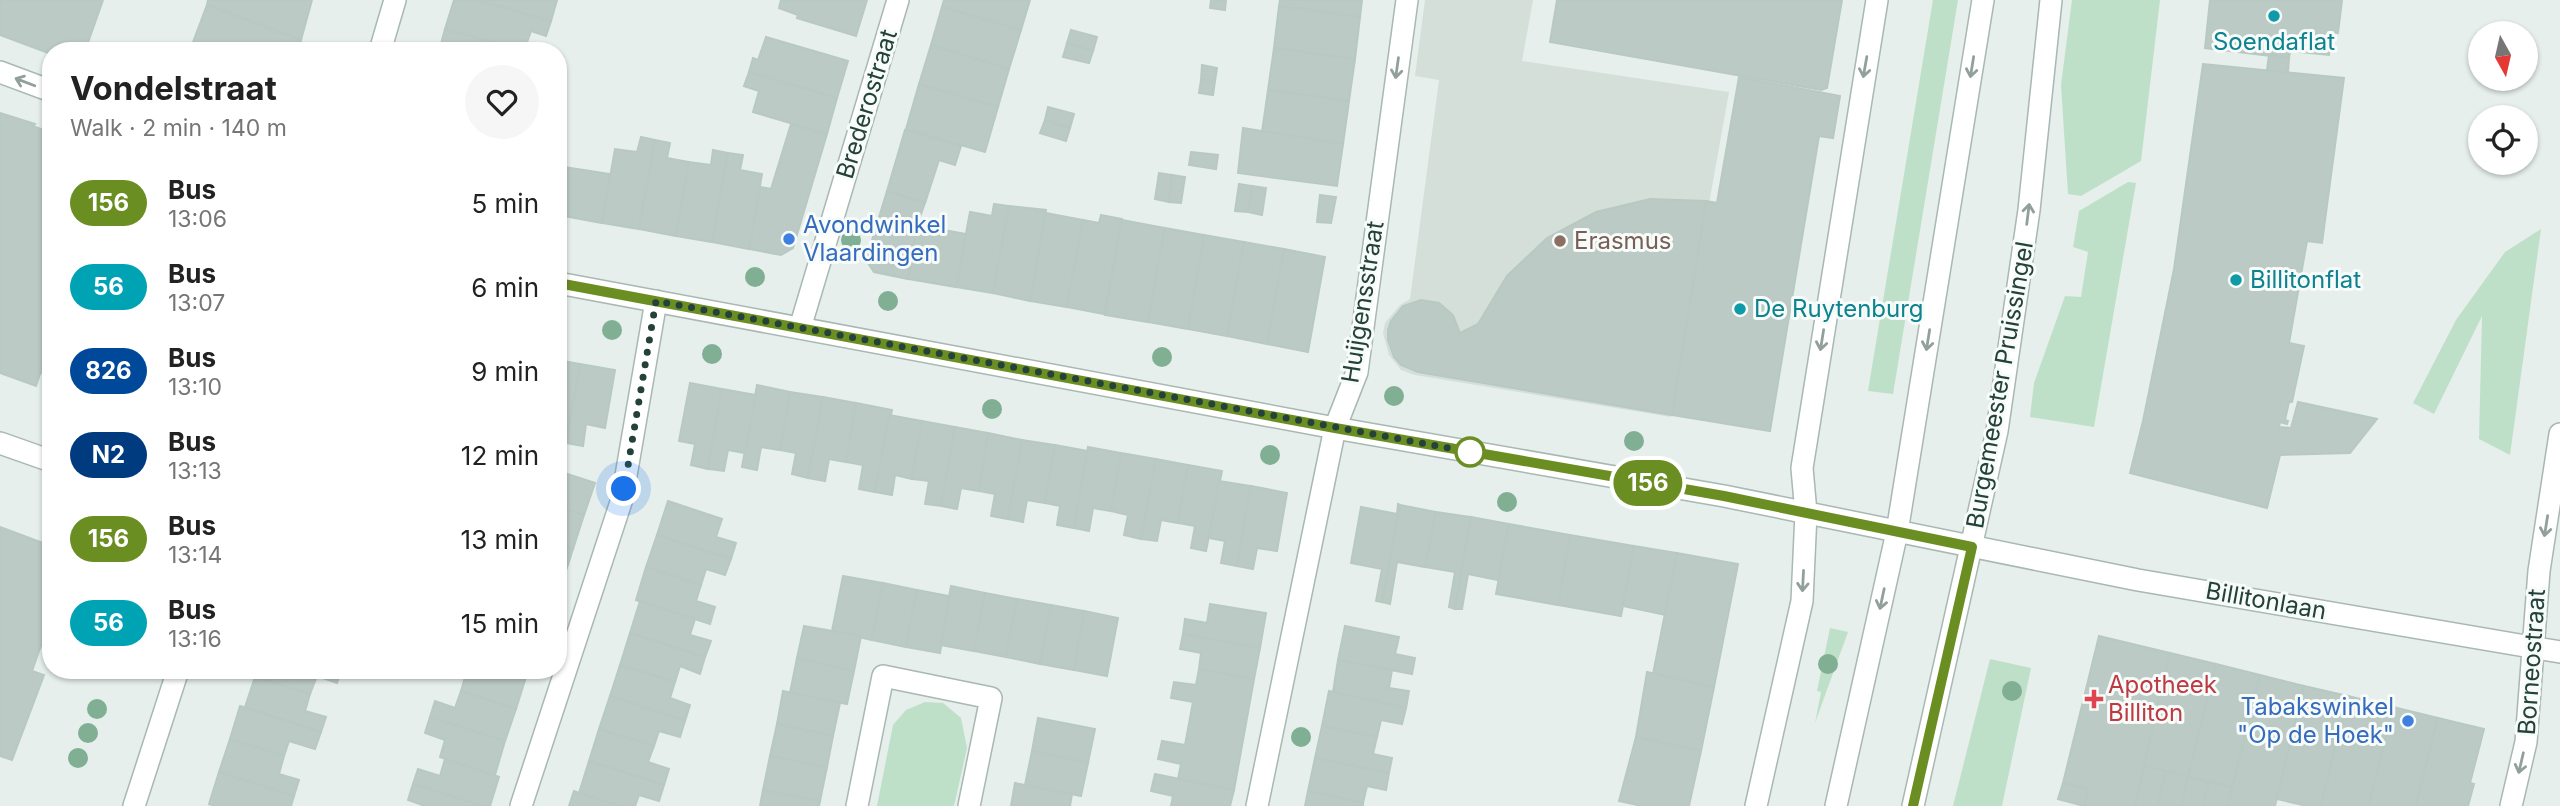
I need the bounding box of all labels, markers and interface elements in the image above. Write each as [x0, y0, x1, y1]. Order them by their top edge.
marker: Soendaflat [2266, 8, 2282, 24]
north arrow [2468, 21, 2538, 91]
map controls [2468, 21, 2538, 175]
street label: Brederostraat [830, 26, 903, 182]
place label: Soendaflat [2213, 27, 2335, 56]
one-way arrow [1858, 55, 1872, 78]
one-way arrow [1965, 55, 1978, 78]
one-way arrow [1391, 56, 1404, 78]
button: heart [465, 65, 539, 139]
text: Vondelstraat [70, 68, 277, 108]
one-way arrow [15, 74, 37, 87]
button: locate [2468, 105, 2538, 175]
text: Walk · 2 min · 140 m [70, 114, 287, 142]
text: Bus [168, 174, 216, 205]
text: 156 [88, 188, 129, 217]
text: 5 min [471, 188, 539, 219]
one-way arrow [2022, 203, 2035, 226]
text: 13:06 [168, 205, 227, 233]
place label: Avondwinkel Vlaardingen [803, 210, 946, 267]
street label: Huijgensstraat [1335, 219, 1390, 385]
place label: Erasmus [1574, 226, 1672, 255]
marker: Avondwinkel Vlaardingen [781, 231, 797, 247]
marker: Erasmus [1552, 233, 1568, 249]
street label: Burgemeester Pruissingel [1960, 239, 2039, 530]
text: Bus [168, 258, 216, 289]
place label: Billitonflat [2250, 265, 2361, 294]
text: 56 [93, 272, 124, 301]
text: 6 min [471, 272, 539, 303]
marker: Billitonflat [2228, 272, 2244, 288]
text: 13:07 [168, 289, 225, 317]
place label: De Ruytenburg [1754, 294, 1924, 323]
marker: De Ruytenburg [1732, 301, 1748, 317]
one-way arrow [1815, 328, 1828, 351]
one-way arrow [1921, 328, 1934, 351]
text: Bus [168, 342, 216, 373]
text: 826 [85, 356, 132, 385]
text: 9 min [471, 356, 539, 387]
text: 13:10 [168, 373, 222, 401]
text: Bus [168, 426, 216, 457]
unlabelled marker [1455, 437, 1485, 467]
text: N2 [92, 440, 125, 469]
text: 12 min [461, 440, 539, 471]
text: 13:13 [168, 457, 222, 485]
line badge: 156 [1608, 460, 1688, 506]
text: 156 [1627, 468, 1669, 497]
your location [606, 471, 641, 506]
text: Bus [168, 510, 216, 541]
one-way arrow [2539, 514, 2552, 537]
text: 156 [88, 524, 129, 553]
text: 13 min [461, 524, 539, 555]
text: 13:14 [168, 541, 222, 569]
one-way arrow [1796, 570, 1809, 593]
street label: Billitonlaan [2203, 576, 2329, 625]
one-way arrow [1875, 587, 1888, 610]
street label: Borneostraat [2512, 588, 2551, 736]
text: Bus [168, 594, 216, 625]
text: 56 [93, 608, 124, 637]
text: 15 min [461, 608, 539, 639]
text: 13:16 [168, 625, 222, 653]
place label: Apotheek Billiton [2108, 670, 2217, 727]
marker: Apotheek Billiton [2086, 691, 2102, 707]
place label: Tabakswinkel "Op de Hoek" [2237, 692, 2394, 749]
marker: Tabakswinkel "Op de Hoek" [2400, 713, 2416, 729]
one-way arrow [2514, 751, 2527, 774]

